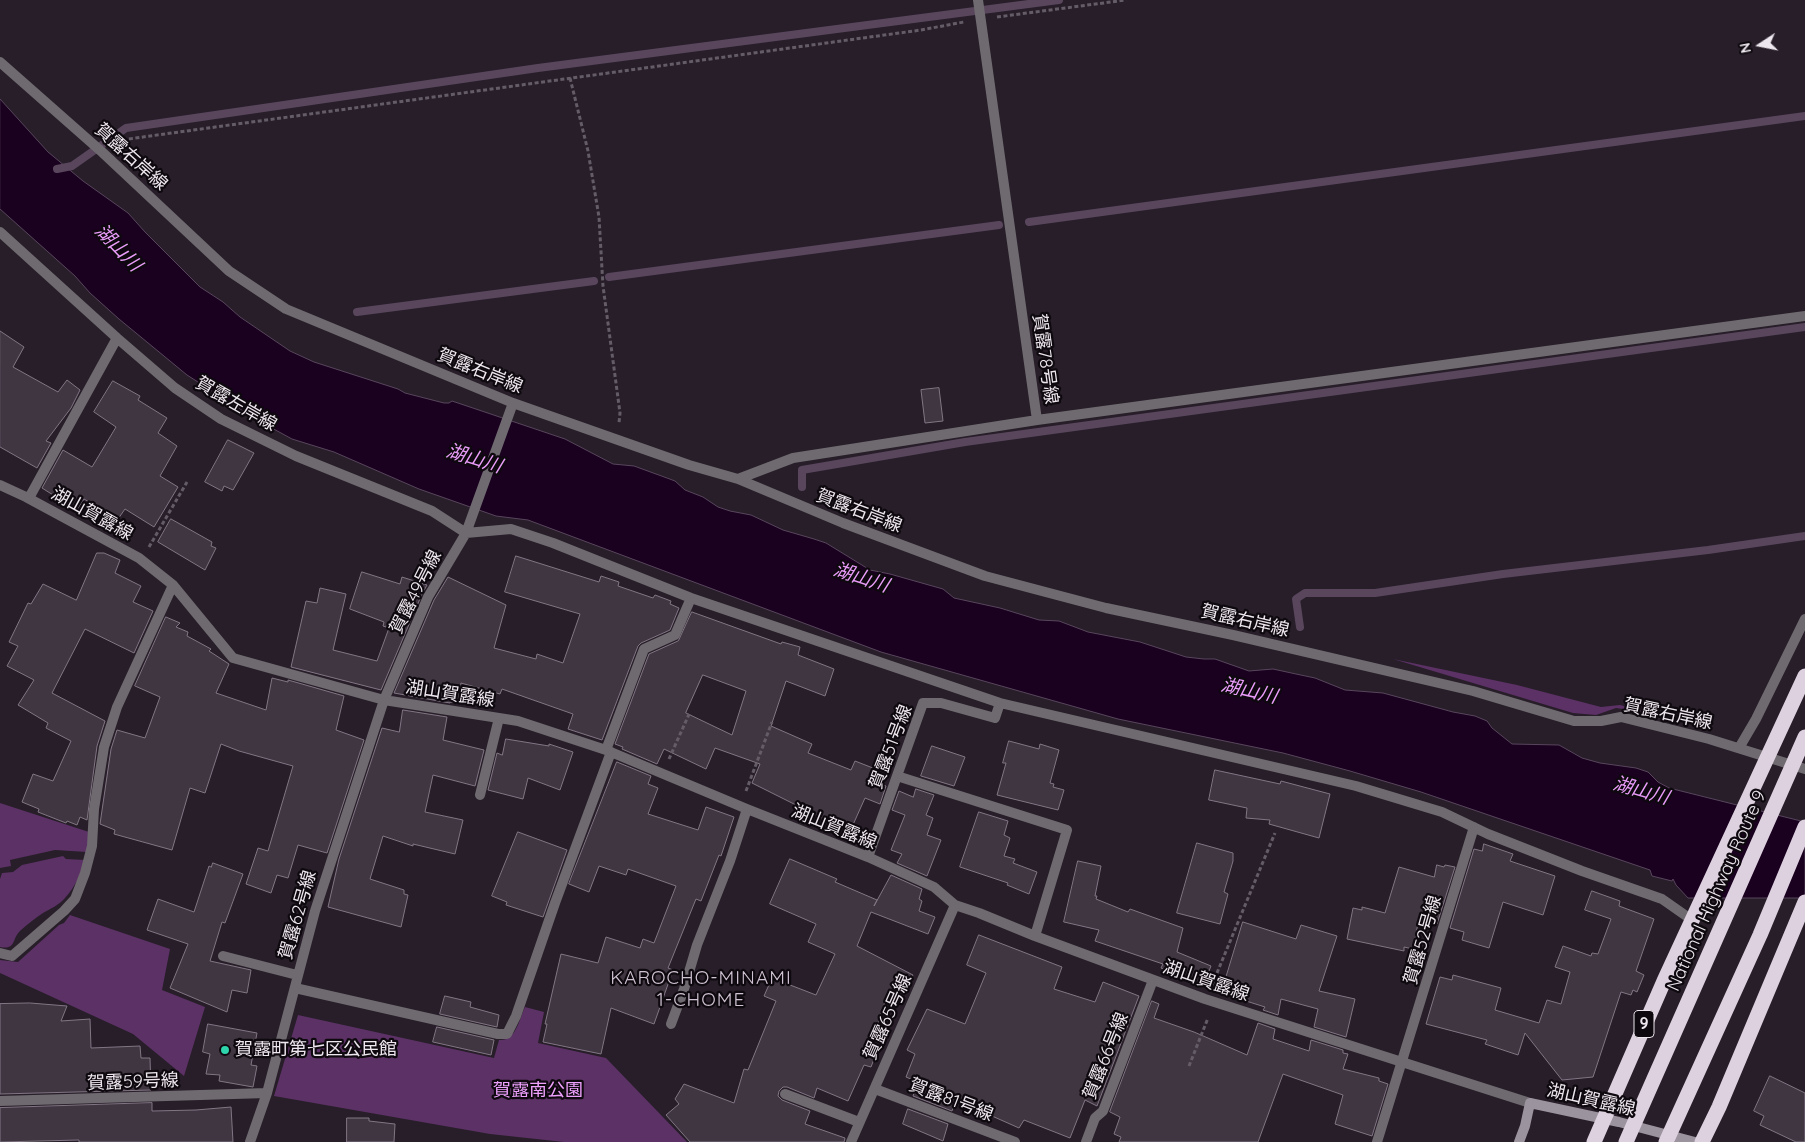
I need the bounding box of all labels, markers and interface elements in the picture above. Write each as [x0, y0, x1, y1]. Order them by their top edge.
north arrow [1735, 20, 1785, 70]
text: N [1735, 41, 1755, 55]
street label: 賀露右岸線 [90, 119, 172, 195]
water label: 湖山川 [90, 220, 146, 276]
street label: 賀露78号線 [1028, 312, 1062, 406]
street label: 賀露右岸線 [434, 344, 526, 398]
street label: 賀露左岸線 [192, 372, 280, 436]
water label: 湖山川 [443, 440, 505, 478]
street label: 湖山賀露線 [47, 483, 137, 545]
street label: 賀露右岸線 [813, 485, 905, 537]
street label: 賀露49号線 [386, 546, 446, 638]
water label: 湖山川 [830, 558, 892, 598]
street label: 賀露右岸線 [1199, 600, 1291, 642]
water label: 湖山川 [1219, 673, 1279, 709]
street label: 湖山賀露線 [404, 676, 496, 712]
street label: 賀露右岸線 [1622, 694, 1714, 734]
street label: 賀露51号線 [865, 702, 917, 792]
water label: 湖山川 [1610, 772, 1672, 810]
street label: National Highway Route 9 [1663, 787, 1771, 995]
street label: 湖山賀露線 [788, 800, 880, 854]
street label: 賀露62号線 [275, 868, 321, 962]
street label: 賀露52号線 [1400, 893, 1446, 987]
street label: 湖山賀露線 [1160, 956, 1252, 1006]
district label: KAROCHO-MINAMI 1-CHOME [609, 967, 793, 1011]
street label: 賀露65号線 [860, 971, 916, 1063]
street label: 賀露66号線 [1079, 1010, 1133, 1102]
road number: 9 [1634, 1011, 1654, 1038]
place label: 賀露町第七区公民館 [235, 1039, 397, 1061]
marker: 賀露町第七区公民館 [219, 1044, 231, 1056]
street label: 賀露59号線 [87, 1070, 179, 1094]
street label: 賀露81号線 [906, 1074, 996, 1126]
street label: 湖山賀露線 [1545, 1079, 1637, 1121]
park label: 賀露南公園 [493, 1080, 583, 1102]

